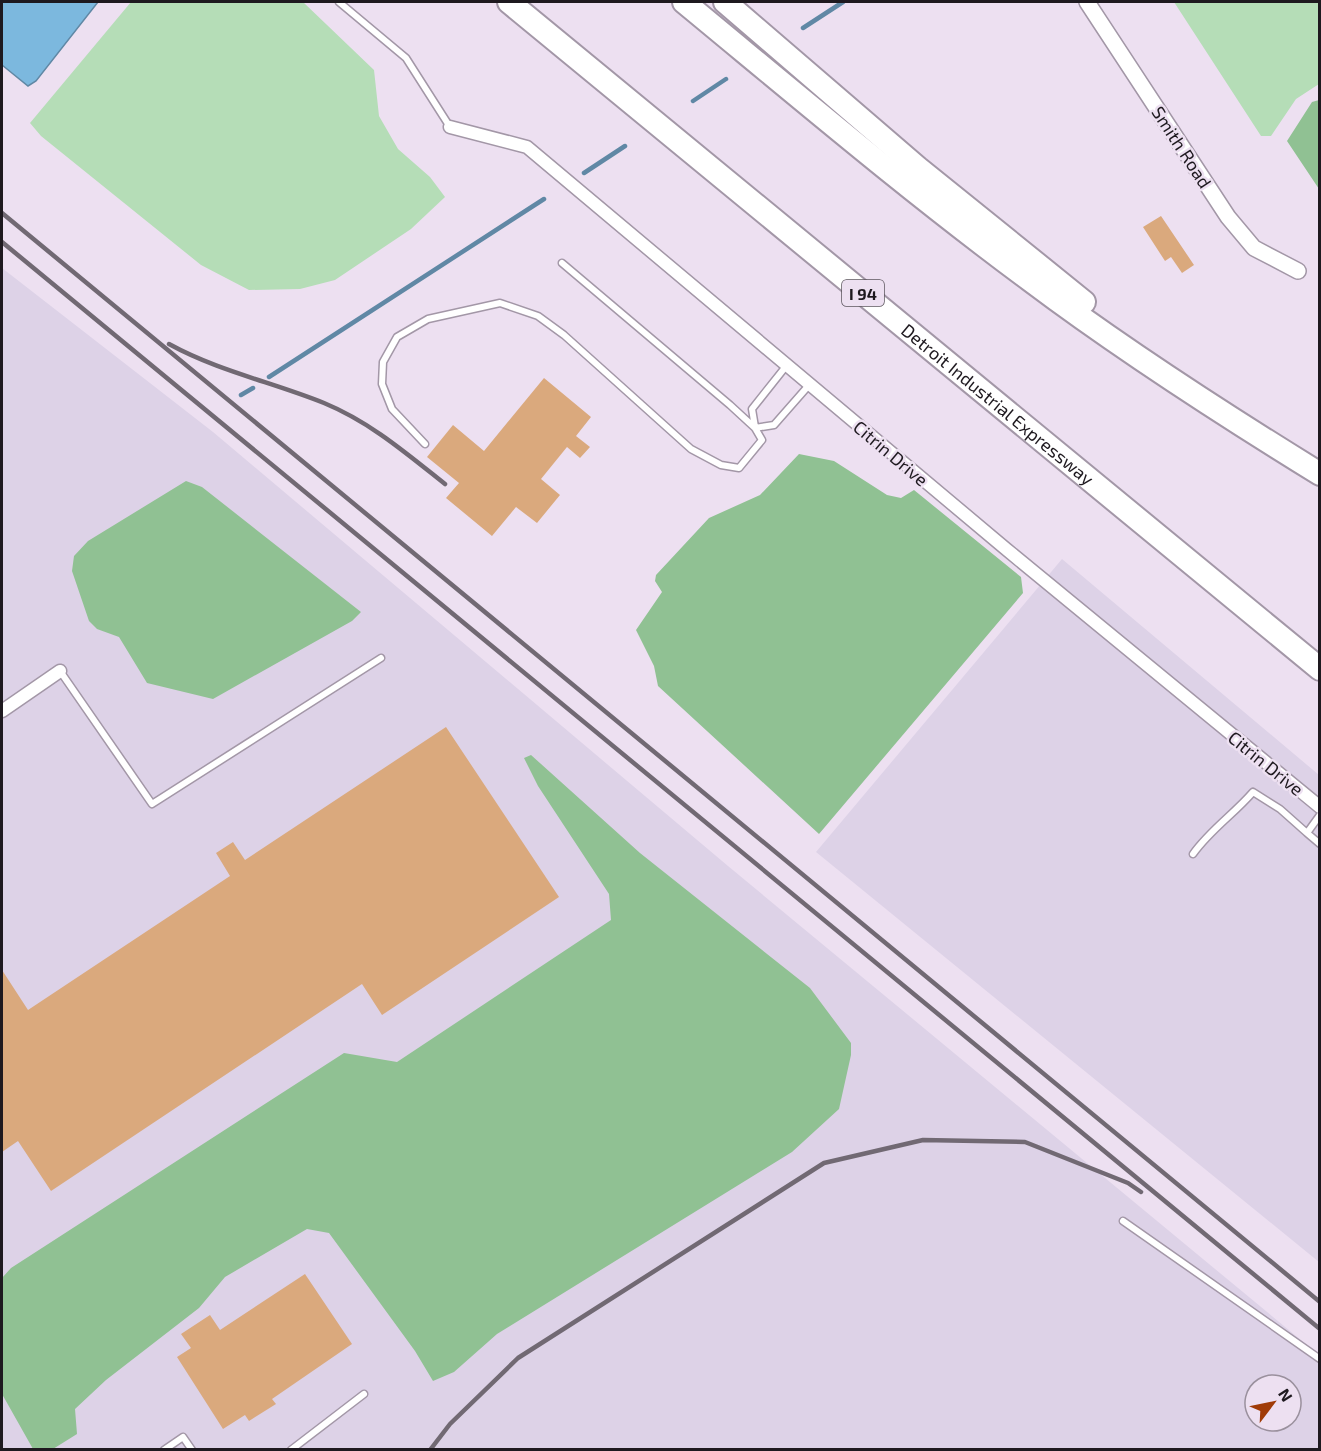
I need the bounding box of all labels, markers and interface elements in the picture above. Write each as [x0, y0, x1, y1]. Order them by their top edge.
street label: Smith Road [1147, 102, 1217, 192]
road number: I 94 [842, 280, 884, 306]
street label: Detroit Industrial Expressway [897, 319, 1099, 490]
street label: Citrin Drive [849, 415, 933, 491]
street label: Citrin Drive [1224, 726, 1308, 800]
north arrow [1243, 1373, 1303, 1433]
text: N [1275, 1385, 1297, 1405]

